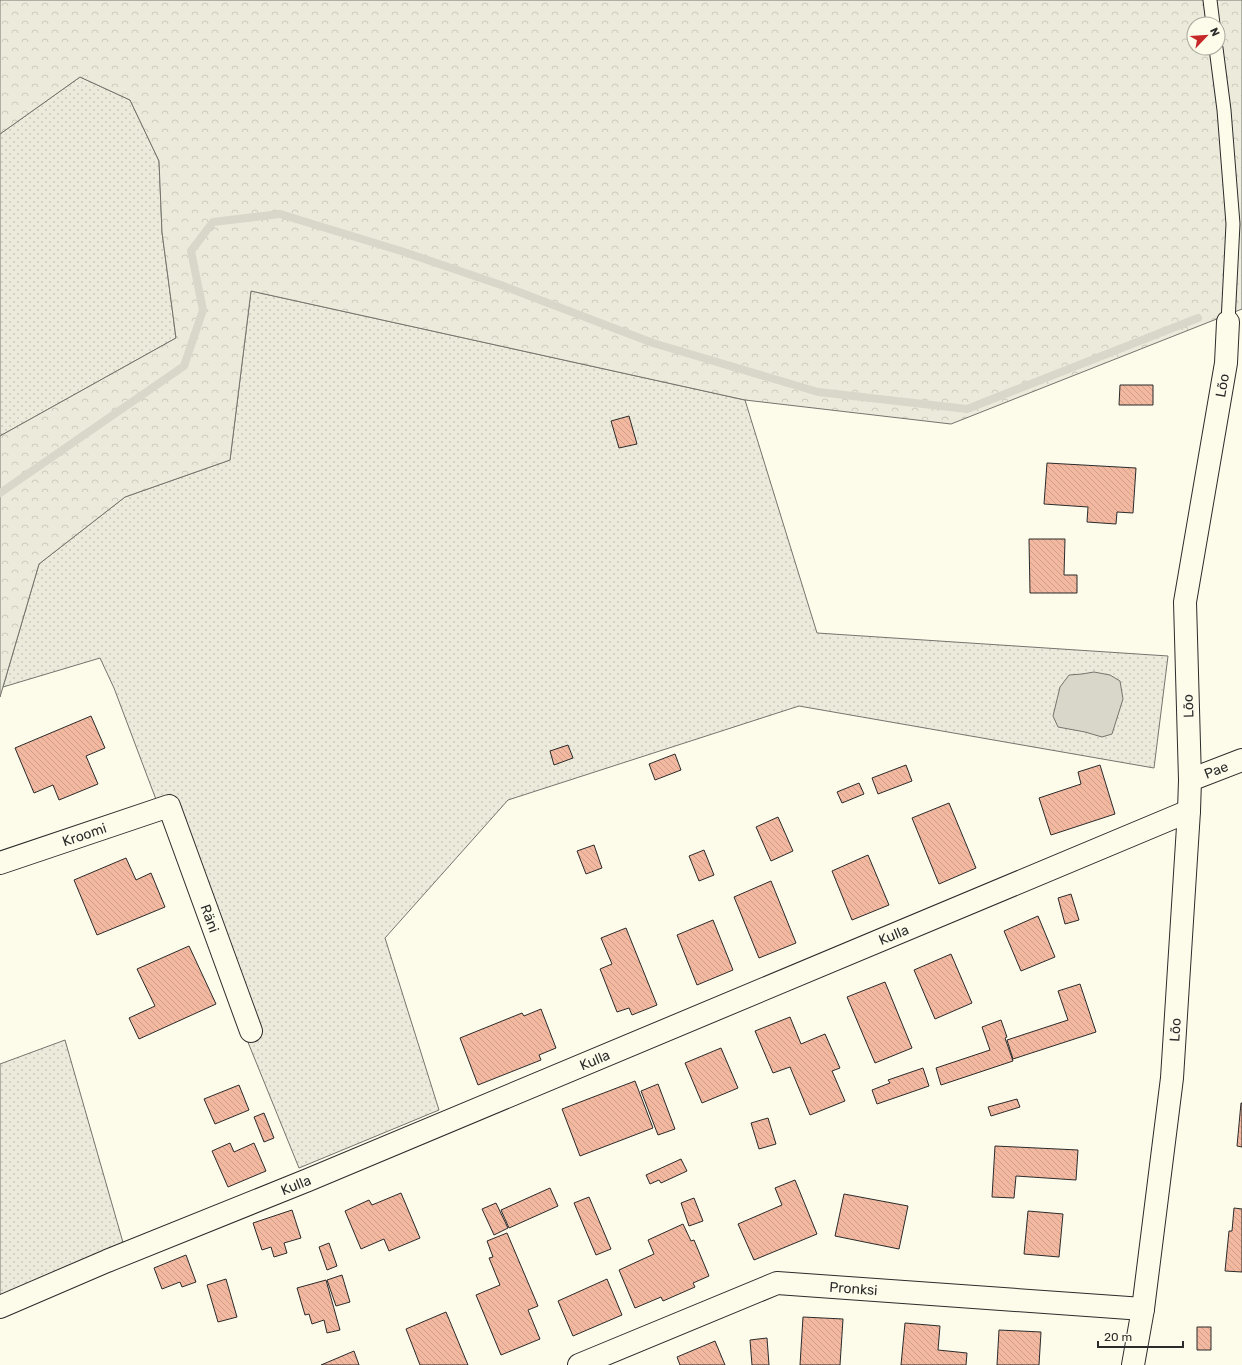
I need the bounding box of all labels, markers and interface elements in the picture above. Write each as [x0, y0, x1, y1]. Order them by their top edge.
north arrow [1186, 16, 1226, 56]
text: N [1207, 26, 1222, 38]
street label: Lõo [1212, 372, 1233, 399]
street label: Lõo [1180, 694, 1197, 718]
street label: Pae [1202, 758, 1231, 783]
street label: Kroomi [60, 820, 109, 850]
street label: Räni [197, 902, 222, 935]
street label: Kulla [876, 921, 911, 949]
street label: Lõo [1166, 1017, 1185, 1042]
street label: Kulla [577, 1047, 613, 1074]
street label: Kulla [278, 1172, 314, 1199]
street label: Pronksi [829, 1279, 878, 1299]
scale bar [1098, 1323, 1183, 1349]
text: 20 m [1104, 1330, 1132, 1344]

